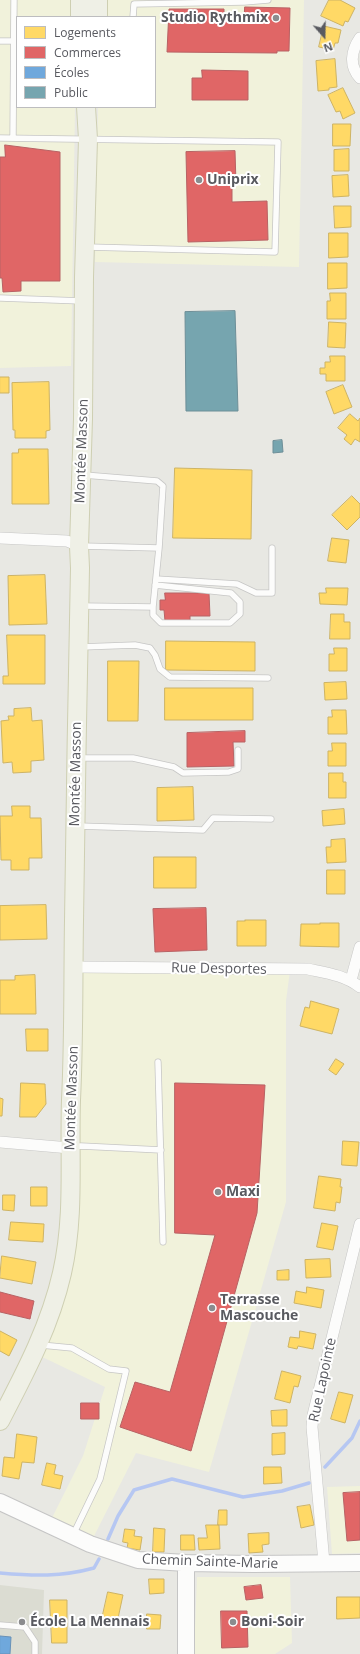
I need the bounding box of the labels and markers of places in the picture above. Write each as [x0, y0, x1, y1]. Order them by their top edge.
place label: Studio Rythmix [161, 10, 268, 26]
marker: Studio Rythmix [271, 13, 281, 23]
place label: Uniprix [207, 172, 259, 188]
marker: Uniprix [194, 175, 204, 185]
place label: Maxi [226, 1184, 260, 1200]
marker: Maxi [213, 1187, 223, 1197]
place label: Terrasse Mascouche [220, 1292, 298, 1324]
marker: Terrasse Mascouche [207, 1303, 217, 1313]
place label: École La Mennais [30, 1614, 149, 1630]
place label: Boni-Soir [241, 1614, 304, 1630]
marker: École La Mennais [17, 1617, 27, 1627]
marker: Boni-Soir [228, 1617, 238, 1627]

